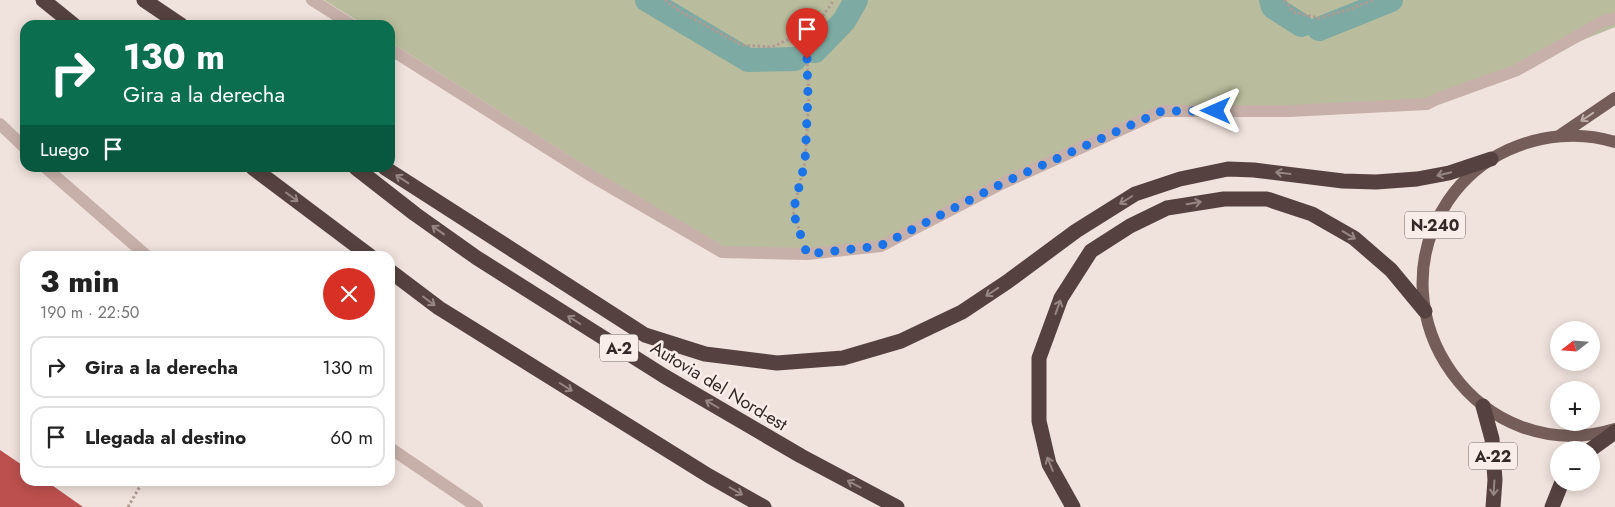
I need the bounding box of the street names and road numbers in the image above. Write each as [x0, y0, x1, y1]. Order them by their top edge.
road number: N-240 [1405, 212, 1465, 238]
road number: A-2 [600, 334, 638, 362]
street label: Autovia del Nord-est [646, 335, 793, 438]
road number: A-22 [1469, 442, 1517, 470]

